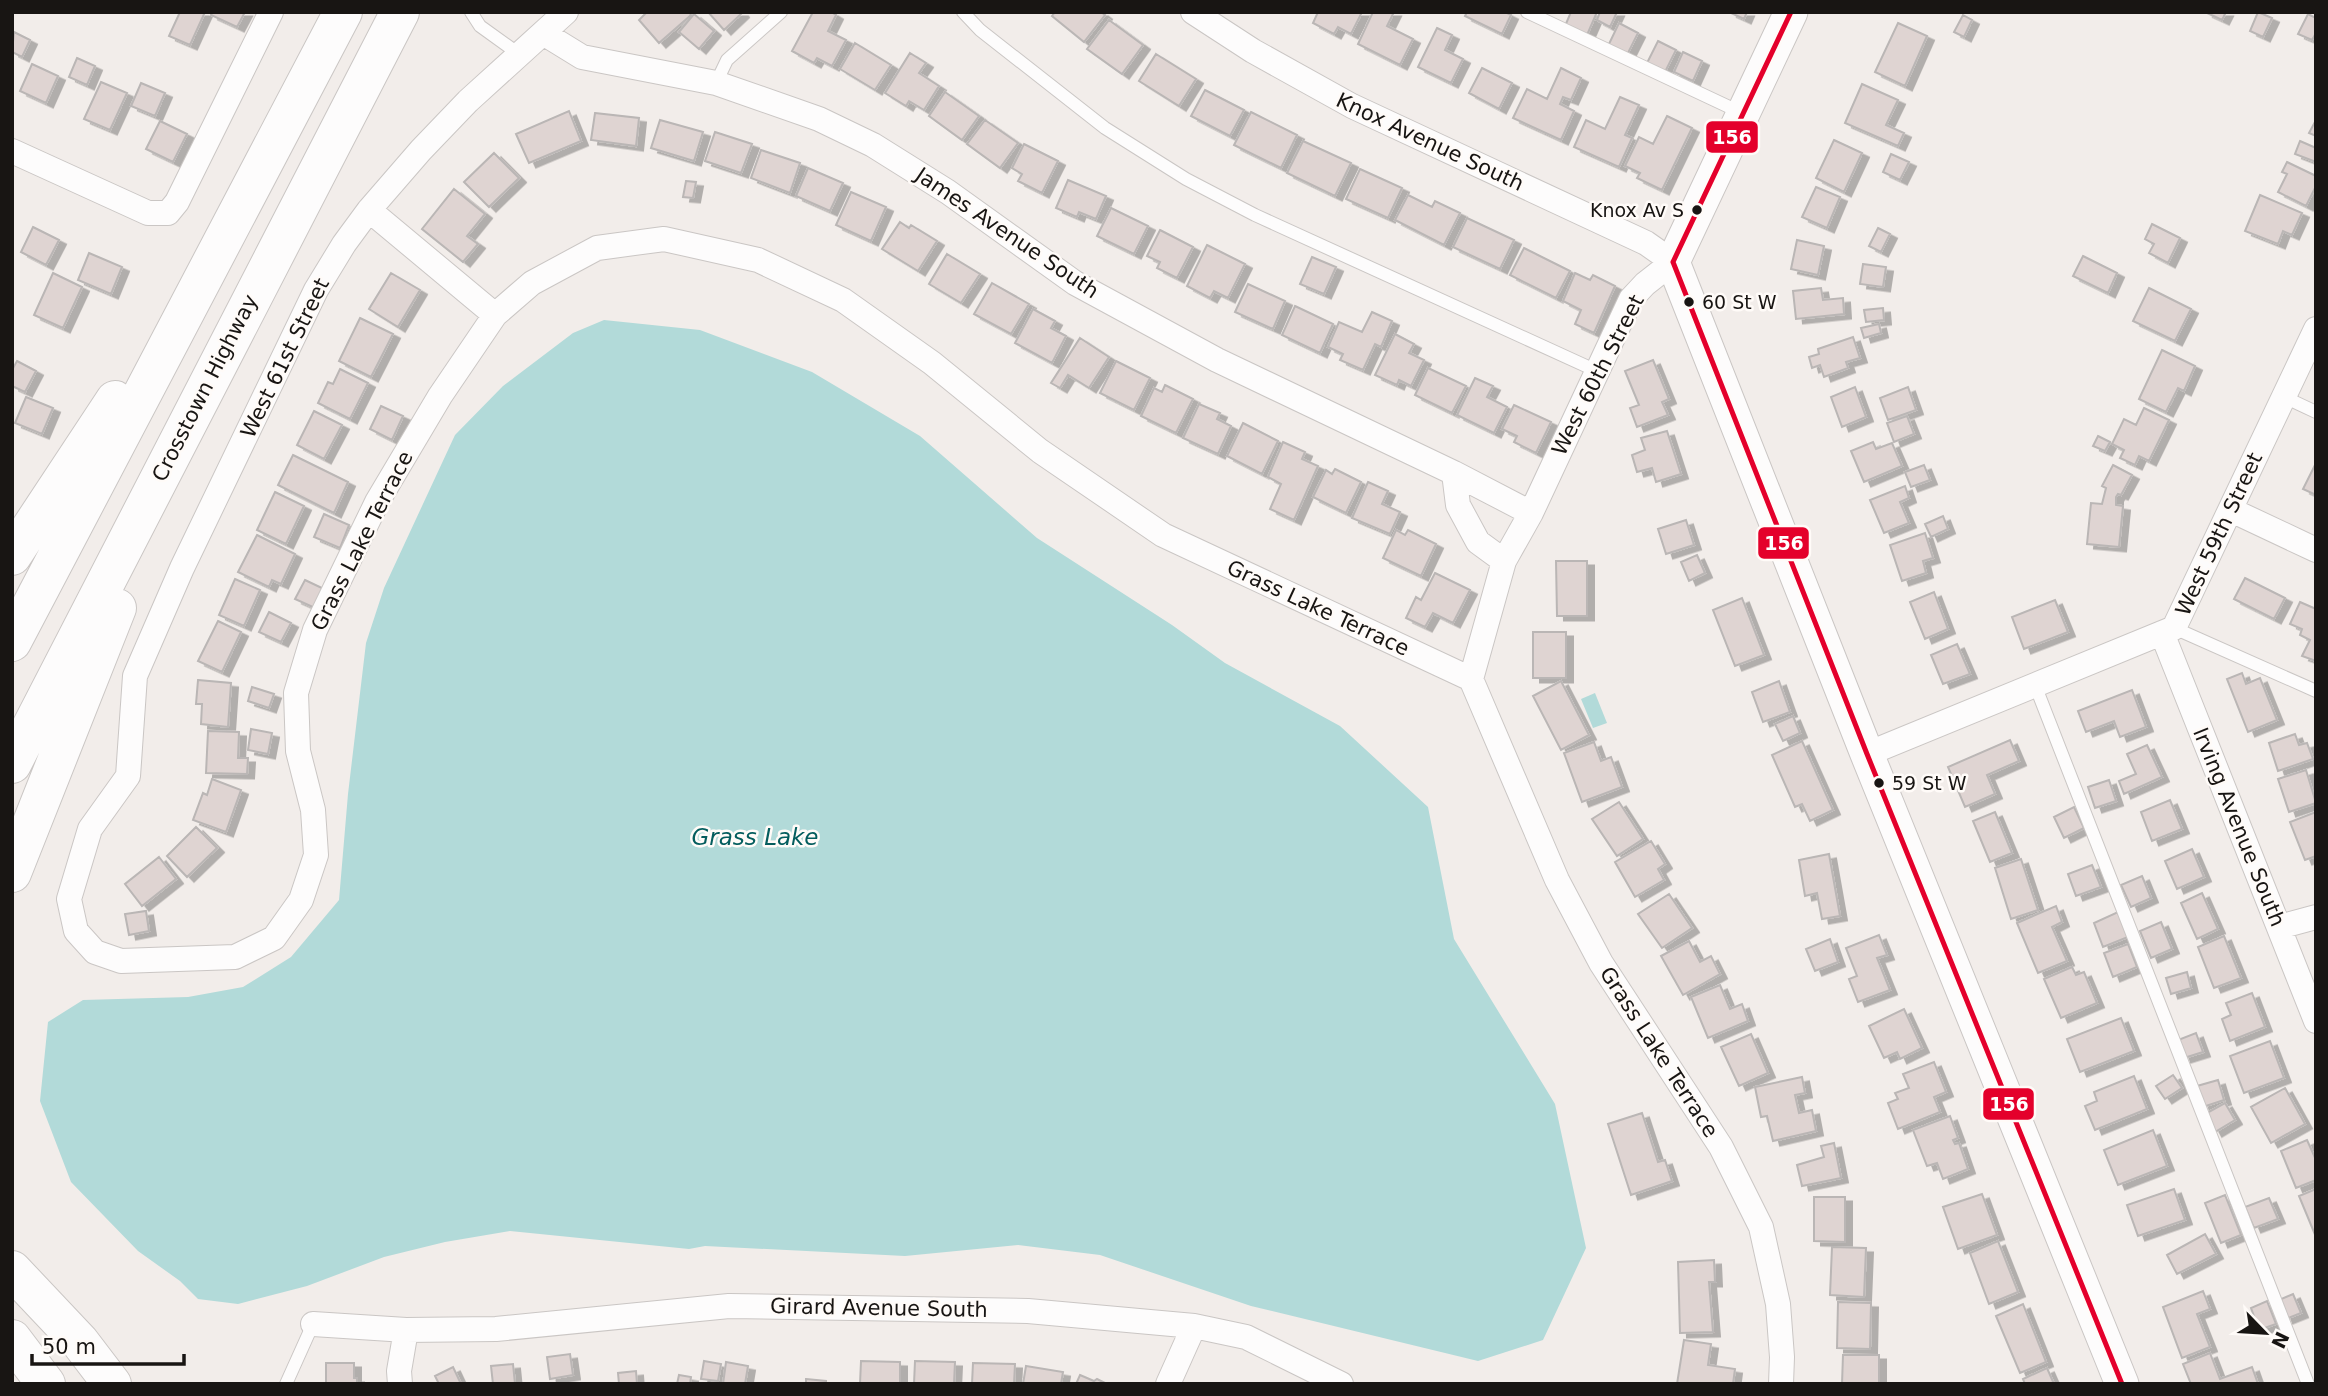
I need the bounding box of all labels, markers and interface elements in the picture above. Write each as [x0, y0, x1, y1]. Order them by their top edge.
street label: Knox Avenue South [1332, 88, 1528, 196]
line badge: 156 [1705, 120, 1759, 154]
text: 156 [1712, 126, 1752, 148]
street label: James Avenue South [909, 162, 1103, 303]
place label: Knox Av S [1590, 199, 1684, 221]
marker: Knox Av S [1690, 203, 1704, 217]
street label: West 61st Street [236, 274, 334, 442]
street label: Crosstown Highway [147, 291, 263, 485]
street label: West 60th Street [1547, 291, 1649, 459]
place label: 60 St W [1702, 291, 1777, 313]
marker: 60 St W [1682, 295, 1696, 309]
street label: Grass Lake Terrace [306, 447, 418, 635]
street label: West 59th Street [2171, 449, 2267, 619]
line badge: 156 [1757, 526, 1810, 560]
text: 156 [1764, 532, 1804, 554]
street label: Grass Lake Terrace [1223, 555, 1413, 661]
street label: Irving Avenue South [2188, 724, 2290, 930]
place label: 59 St W [1892, 772, 1967, 794]
marker: 59 St W [1872, 776, 1886, 790]
water label: Grass Lake [691, 824, 819, 850]
street label: Grass Lake Terrace [1595, 962, 1723, 1142]
line badge: 156 [1982, 1087, 2035, 1121]
text: 156 [1989, 1093, 2029, 1115]
street label: Girard Avenue South [770, 1294, 988, 1322]
north arrow [2230, 1298, 2300, 1368]
scale bar [32, 1322, 184, 1366]
text: N [2267, 1328, 2294, 1352]
text: 50 m [42, 1335, 96, 1359]

